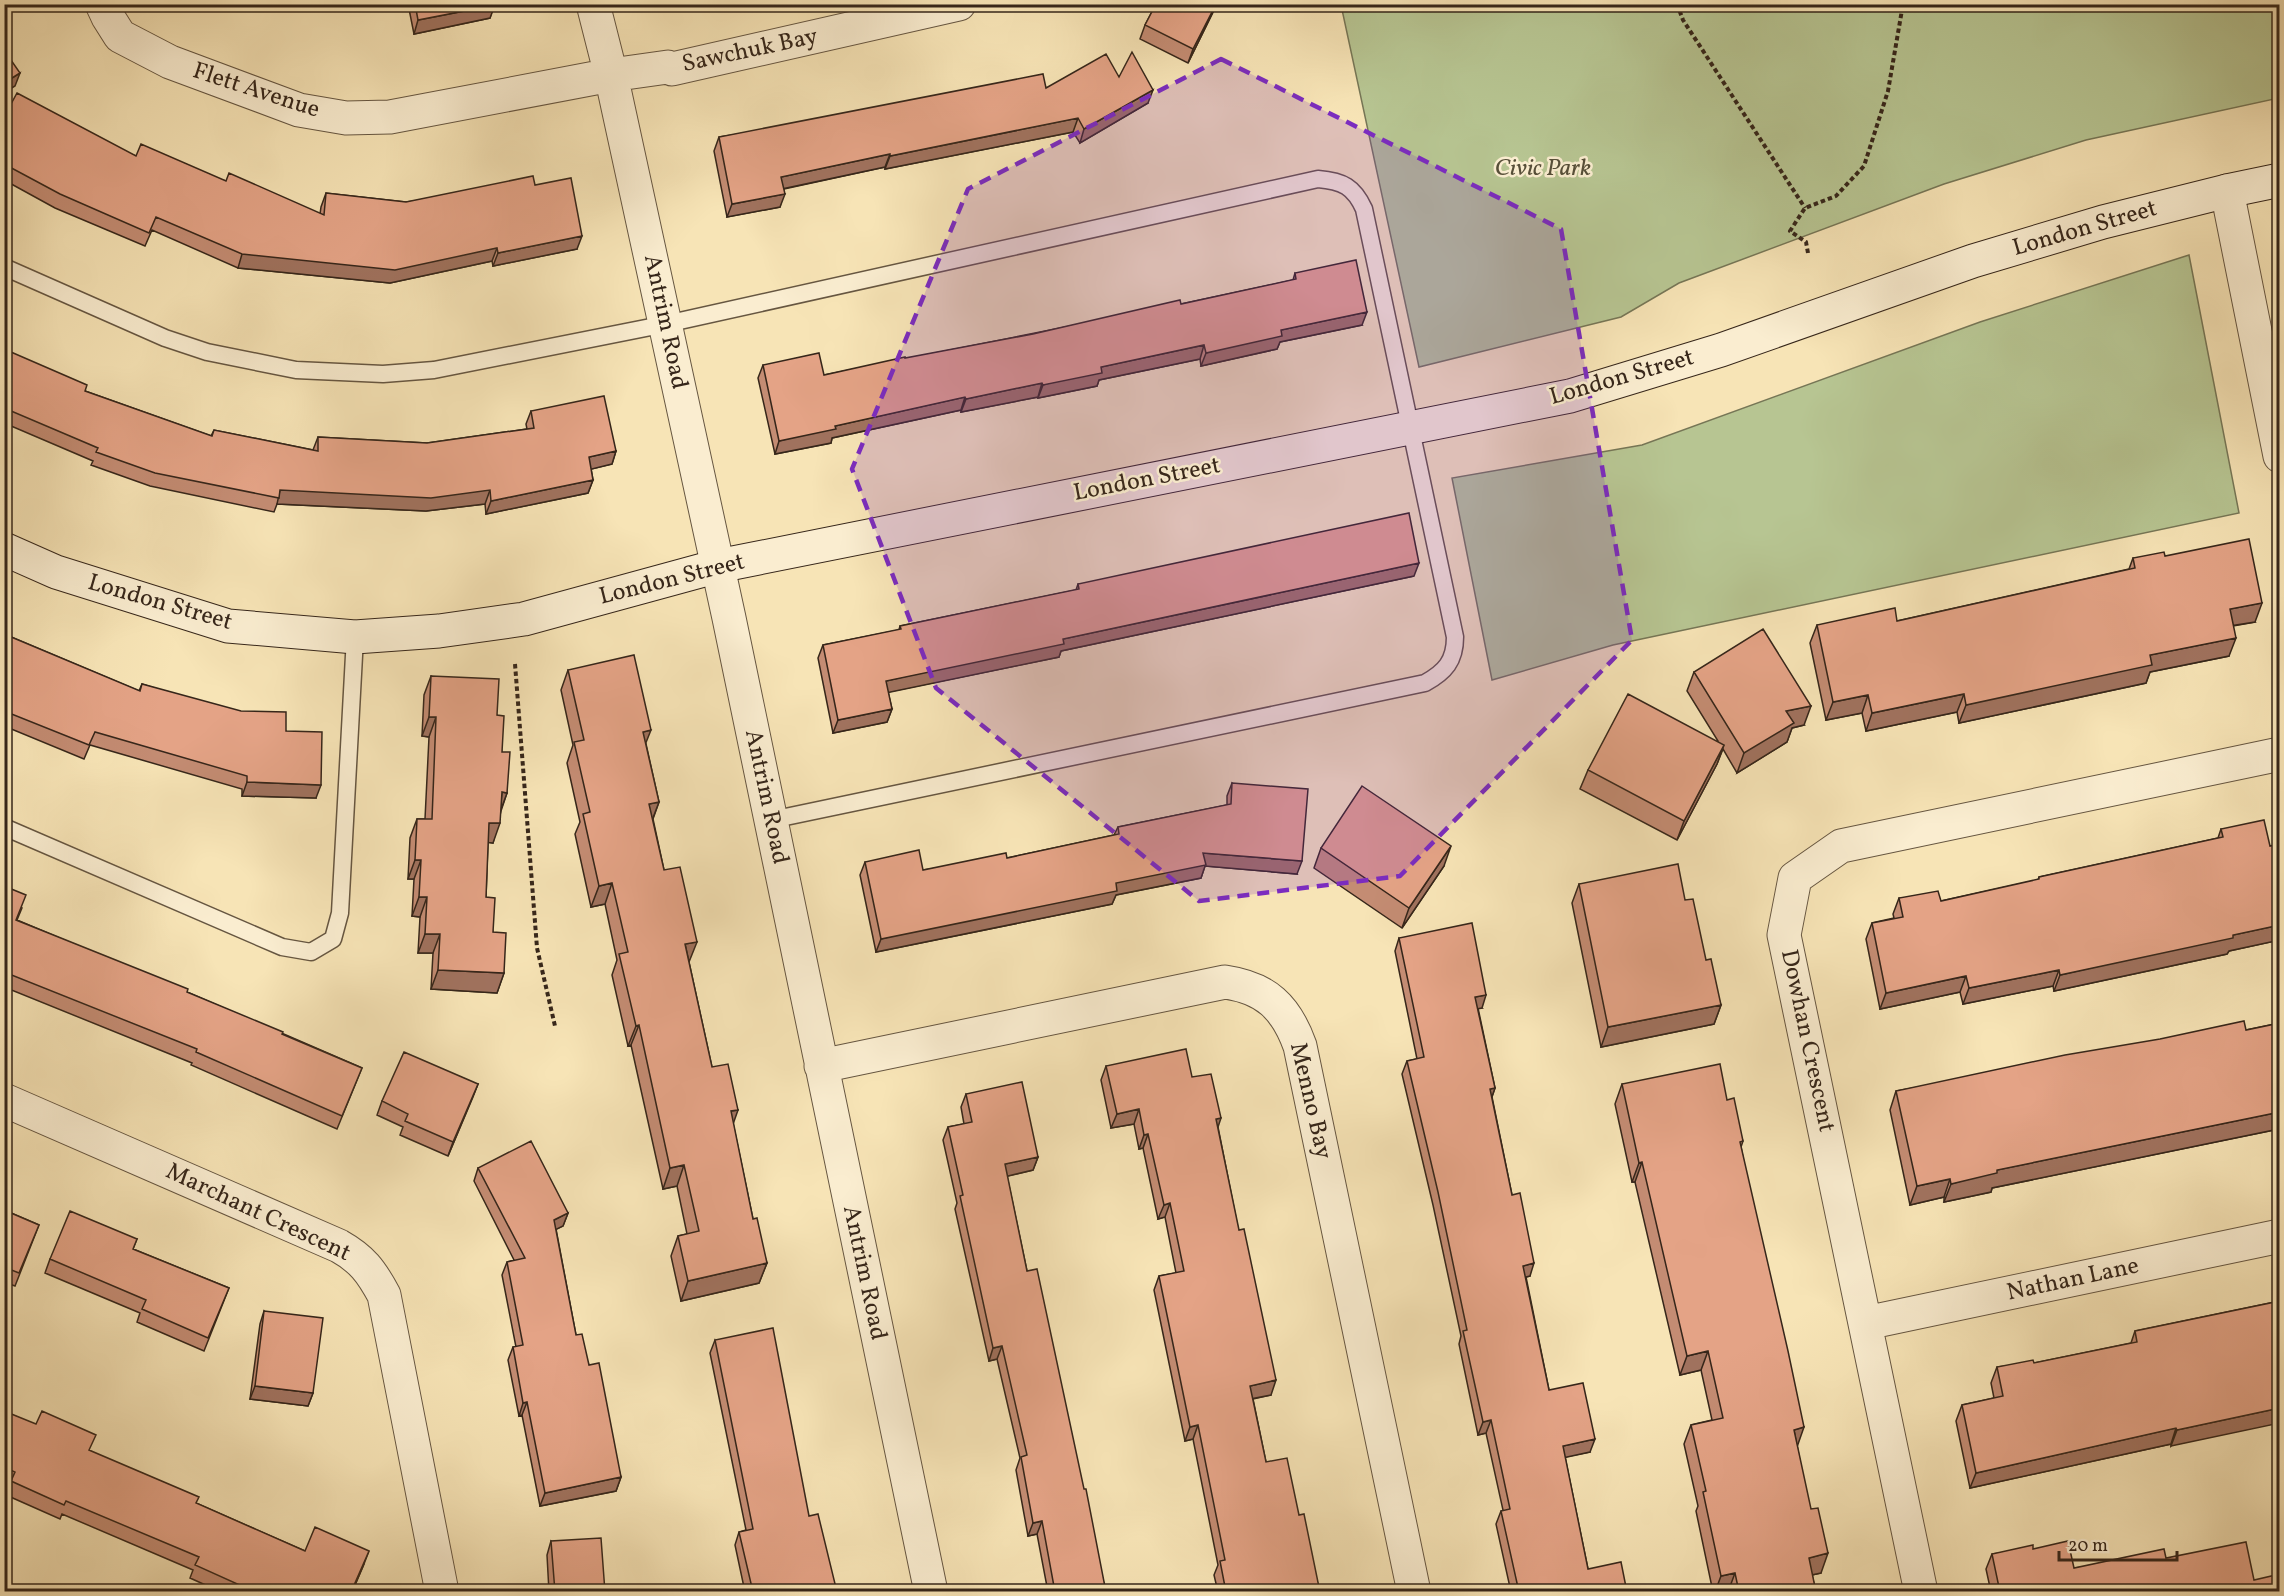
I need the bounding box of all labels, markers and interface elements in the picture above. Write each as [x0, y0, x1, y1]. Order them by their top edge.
street label: Sawchuk Bay [679, 20, 821, 82]
street label: Flett Avenue [188, 54, 324, 128]
park label: Civic Park [1495, 152, 1591, 186]
street label: London Street [2009, 192, 2161, 266]
street label: Antrim Road [634, 251, 696, 393]
street label: London Street [1546, 341, 1698, 415]
street label: London Street [1071, 449, 1223, 511]
street label: London Street [596, 545, 748, 615]
street label: London Street [84, 566, 236, 640]
street label: Antrim Road [735, 726, 797, 868]
street label: Dowhan Crescent [1771, 946, 1843, 1136]
street label: Menno Bay [1280, 1039, 1340, 1163]
street label: Marchant Crescent [160, 1155, 356, 1271]
street label: Antrim Road [833, 1202, 895, 1344]
street label: Nathan Lane [2004, 1249, 2142, 1311]
scale bar [2059, 1524, 2178, 1562]
text: 20 m [2068, 1534, 2108, 1559]

